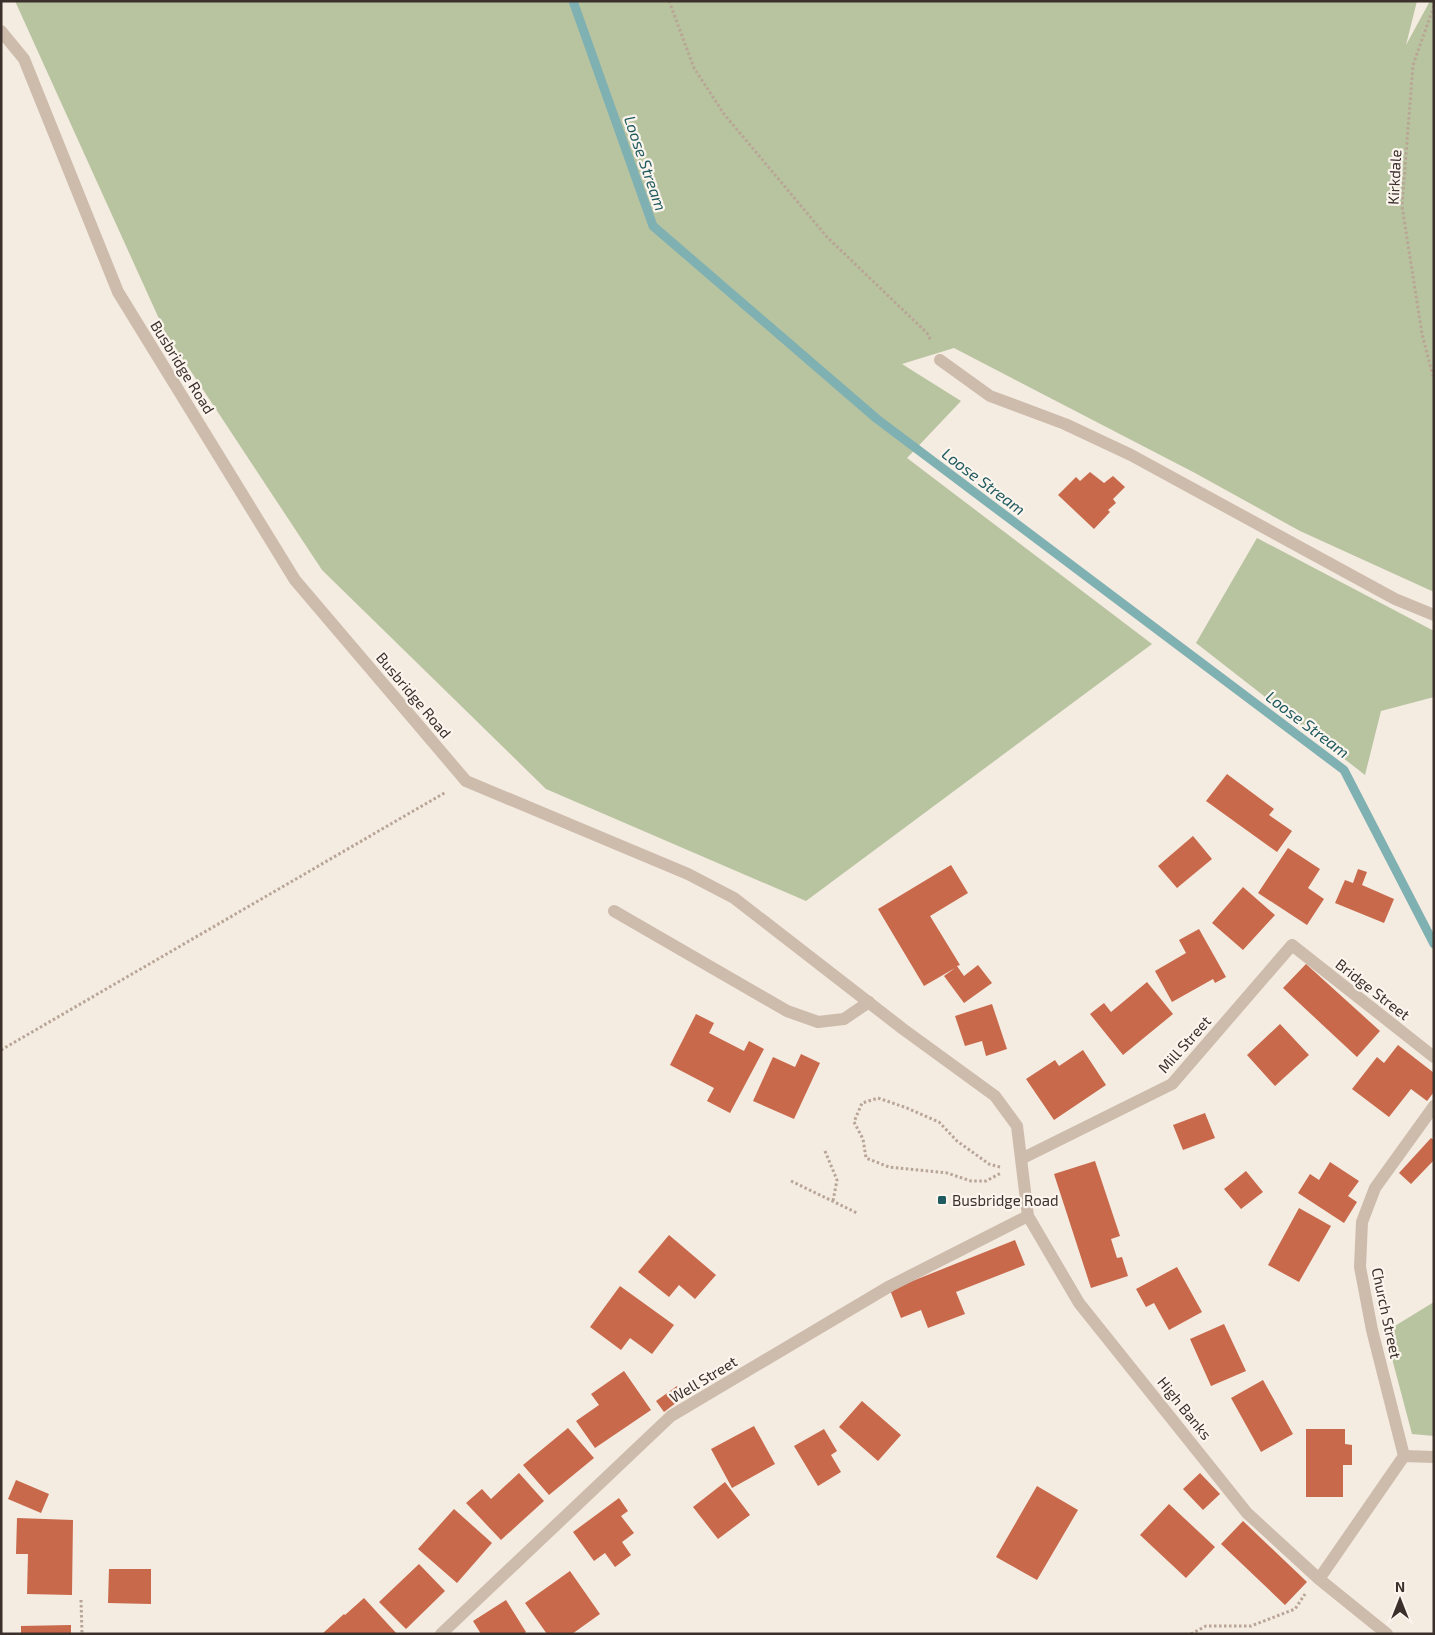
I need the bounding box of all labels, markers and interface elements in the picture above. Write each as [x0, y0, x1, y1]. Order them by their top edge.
water label: Loose Stream [621, 113, 671, 213]
street label: Kirkdale [1384, 149, 1404, 205]
street label: Busbridge Road [147, 317, 219, 417]
water label: Loose Stream [939, 444, 1029, 518]
street label: Busbridge Road [373, 648, 455, 742]
water label: Loose Stream [1263, 687, 1353, 761]
street label: Bridge Street [1332, 955, 1414, 1024]
street label: Mill Street [1154, 1012, 1214, 1076]
place label: Busbridge Road [952, 1191, 1059, 1209]
marker: Busbridge Road [936, 1194, 948, 1206]
street label: Church Street [1369, 1266, 1406, 1360]
street label: Well Street [666, 1352, 740, 1406]
street label: High Banks [1154, 1373, 1216, 1443]
north arrow [1375, 1575, 1425, 1625]
text: N [1395, 1578, 1405, 1595]

